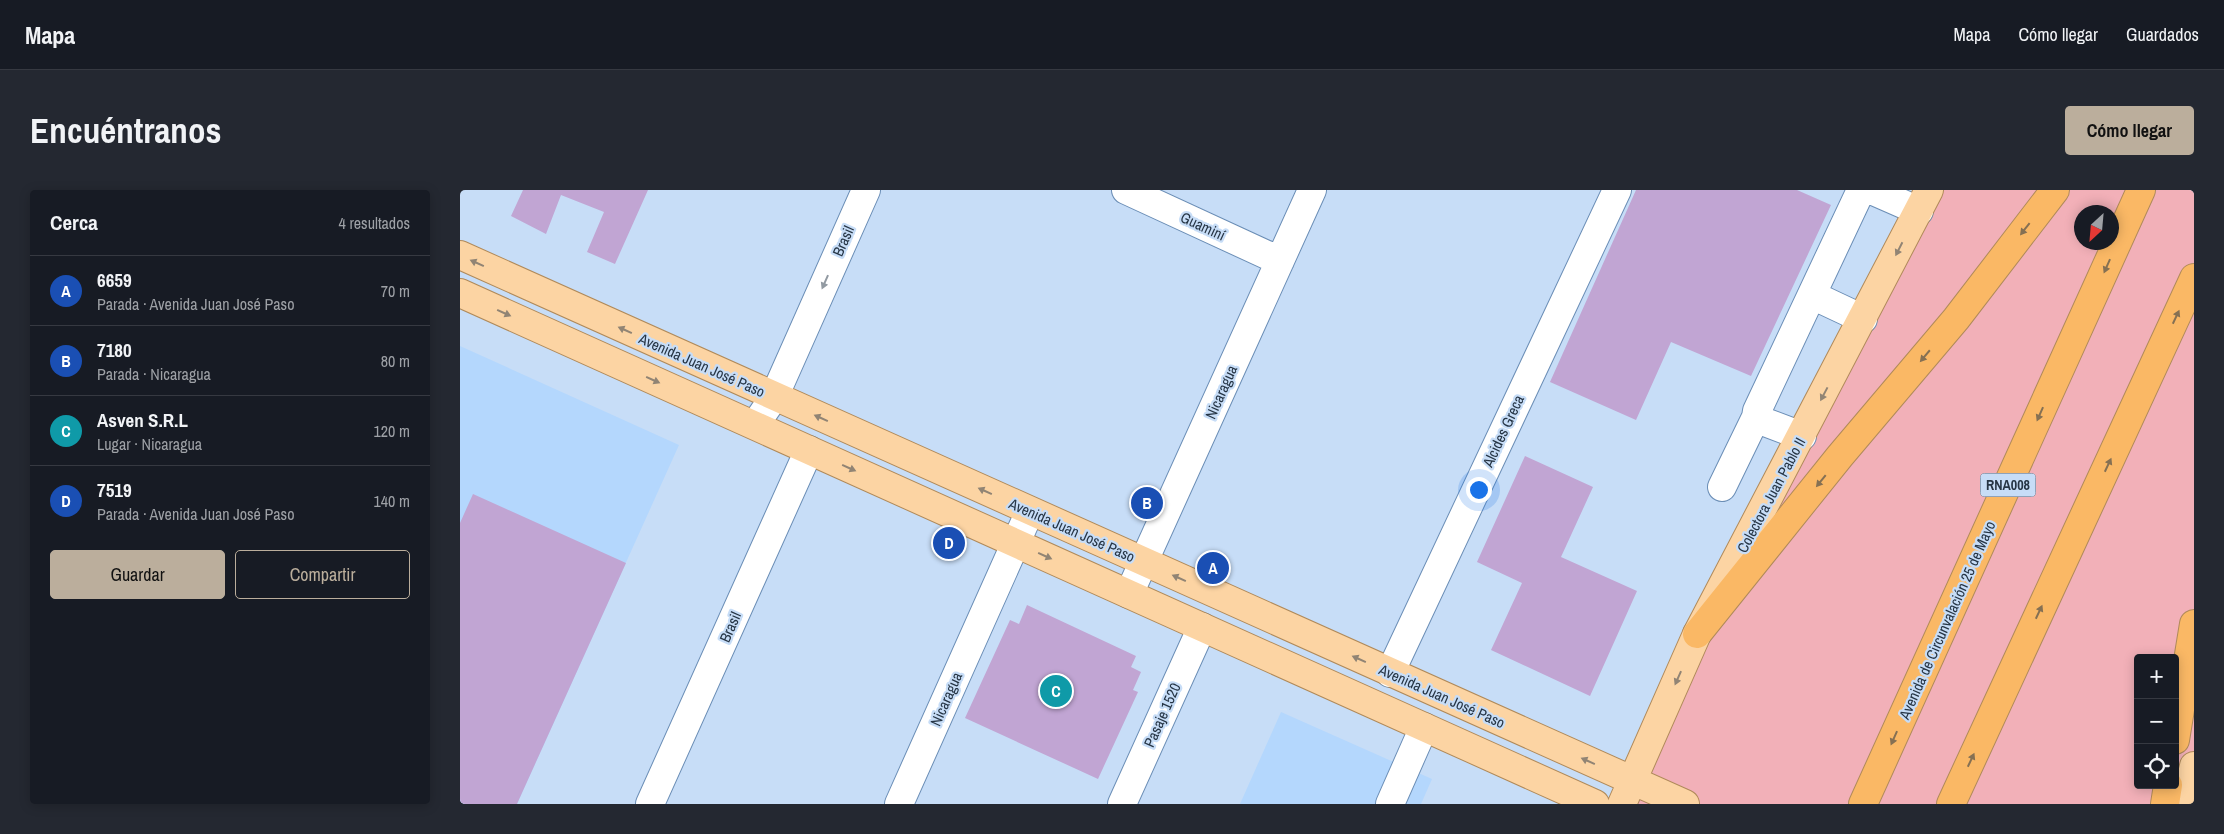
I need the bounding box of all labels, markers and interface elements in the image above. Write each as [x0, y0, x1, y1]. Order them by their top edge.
text: Mapa [25, 19, 75, 51]
text: Mapa [1953, 22, 1990, 47]
text: Cómo llegar [2018, 22, 2098, 47]
text: Guardados [2126, 22, 2199, 47]
button: Cómo llegar [2065, 106, 2194, 155]
text: Encuéntranos [30, 107, 221, 154]
north arrow [2074, 205, 2119, 250]
street label: Guaminí [1177, 207, 1229, 246]
text: Cerca [50, 208, 98, 237]
text: 4 resultados [339, 212, 410, 234]
street label: Brasil [827, 222, 859, 260]
one-way arrow [2020, 222, 2031, 235]
one-way arrow [1895, 242, 1903, 257]
one-way arrow [470, 258, 484, 266]
one-way arrow [2103, 259, 2111, 273]
text: 6659 [97, 267, 132, 293]
one-way arrow [820, 275, 828, 289]
text: A [61, 280, 71, 302]
text: 70 m [381, 280, 410, 302]
text: Parada · Avenida Juan José Paso [97, 293, 294, 315]
one-way arrow [497, 309, 511, 317]
one-way arrow [2172, 310, 2180, 324]
one-way arrow [618, 325, 632, 333]
street label: Avenida Juan José Paso [635, 327, 768, 402]
text: 7180 [97, 337, 132, 363]
one-way arrow [1919, 349, 1930, 362]
text: B [61, 350, 71, 372]
text: 80 m [381, 350, 410, 372]
street label: Nicaragua [1200, 362, 1242, 422]
text: Parada · Nicaragua [97, 363, 211, 385]
one-way arrow [646, 376, 660, 384]
one-way arrow [1820, 386, 1828, 401]
street label: Alcides Greca [1477, 391, 1529, 471]
text: Asven S.R.L [97, 407, 188, 433]
one-way arrow [2036, 407, 2044, 421]
one-way arrow [814, 413, 828, 421]
text: C [61, 420, 71, 442]
text: 120 m [374, 420, 410, 442]
text: Lugar · Nicaragua [97, 433, 202, 455]
street label: Colectora Juan Pablo II [1732, 434, 1810, 556]
one-way arrow [2104, 458, 2112, 472]
one-way arrow [842, 464, 856, 472]
one-way arrow [1815, 474, 1826, 487]
road number: RNA008 [1980, 474, 2036, 496]
text: 7519 [97, 477, 132, 503]
your location [1466, 477, 1492, 503]
pin: B [1131, 484, 1163, 522]
one-way arrow [978, 487, 992, 495]
text: D [61, 490, 71, 512]
text: 140 m [374, 490, 410, 512]
street label: Avenida Juan José Paso [1005, 492, 1138, 567]
text: Parada · Avenida Juan José Paso [97, 503, 294, 525]
street label: Avenida de Circunvalación 25 de Mayo [1893, 517, 2000, 723]
pin: D [933, 524, 965, 562]
pin: A [1197, 549, 1229, 587]
button: Guardar [50, 550, 225, 599]
button: Compartir [235, 550, 410, 599]
one-way arrow [1038, 553, 1052, 561]
one-way arrow [1172, 574, 1186, 582]
one-way arrow [2036, 605, 2044, 619]
street label: Brasil [714, 608, 746, 646]
map controls [2134, 654, 2179, 789]
button: + [2134, 654, 2179, 699]
one-way arrow [1352, 655, 1366, 663]
street label: Avenida Juan José Paso [1375, 658, 1508, 733]
street label: Nicaragua [925, 669, 967, 729]
one-way arrow [1673, 671, 1681, 685]
pin: C [1040, 672, 1072, 710]
street label: Pasaje 1520 [1138, 679, 1186, 751]
button: − [2134, 699, 2179, 744]
one-way arrow [1889, 731, 1897, 745]
button: locate [2134, 744, 2179, 789]
one-way arrow [1967, 753, 1975, 767]
one-way arrow [1581, 756, 1595, 764]

